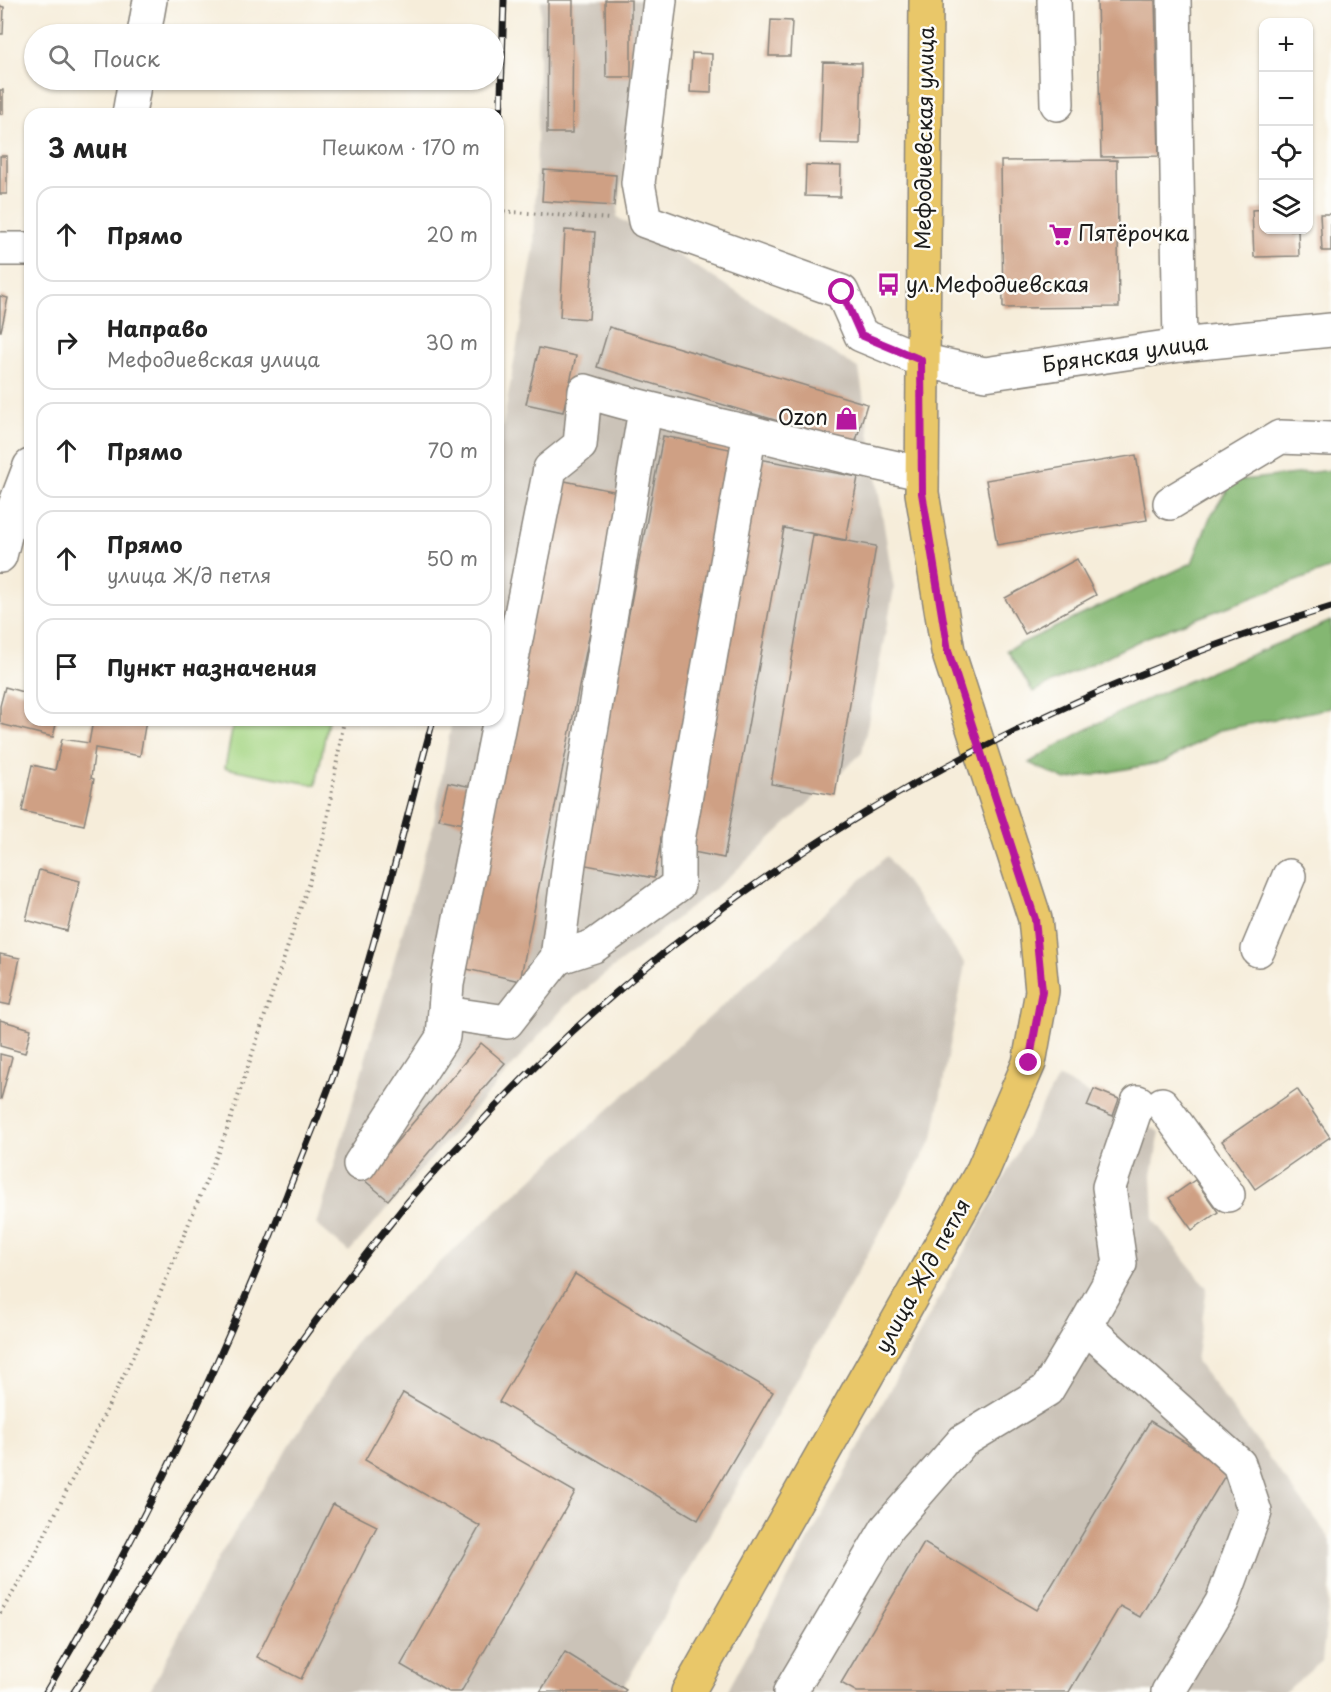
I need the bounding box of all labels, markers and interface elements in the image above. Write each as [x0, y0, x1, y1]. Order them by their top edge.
map controls [1259, 18, 1313, 234]
button: + [1259, 18, 1313, 72]
search box [24, 24, 504, 90]
street label: Мефодиевская улица [905, 25, 941, 250]
icon: search [45, 41, 78, 74]
text: Поиск [93, 41, 160, 74]
button: − [1259, 72, 1313, 126]
button: locate [1259, 126, 1313, 180]
text: 3 мин [48, 128, 128, 167]
text: Пешком · 170 m [322, 132, 480, 162]
button: layers [1259, 180, 1313, 234]
place label: Пятёрочка [1078, 216, 1190, 248]
icon: ahead [50, 218, 83, 251]
text: Прямо [107, 218, 182, 251]
text: 20 m [426, 219, 478, 249]
supermarket icon: Пятёрочка [1047, 221, 1073, 247]
place label: ул.Мефодиевская [906, 267, 1089, 299]
bus stop icon: ул.Мефодиевская [875, 272, 901, 298]
route start [828, 278, 854, 304]
text: Направо [107, 311, 208, 344]
street label: Брянская улица [1040, 324, 1210, 379]
icon: right [50, 326, 83, 359]
text: 30 m [425, 327, 478, 357]
text: Мефодиевская улица [107, 344, 320, 374]
place label: Ozon [778, 400, 828, 432]
shop icon: Ozon [833, 405, 859, 431]
icon: ahead [50, 434, 83, 467]
text: Прямо [107, 434, 182, 467]
text: 70 m [428, 435, 478, 465]
text: Прямо [107, 527, 182, 560]
icon: ahead [50, 542, 83, 575]
text: 50 m [426, 543, 478, 573]
text: улица Ж/д петля [107, 560, 271, 590]
icon: arrive [50, 650, 83, 683]
text: Пункт назначения [107, 650, 317, 683]
route end [1015, 1049, 1041, 1075]
street label: улица Ж/д петля [865, 1192, 977, 1358]

